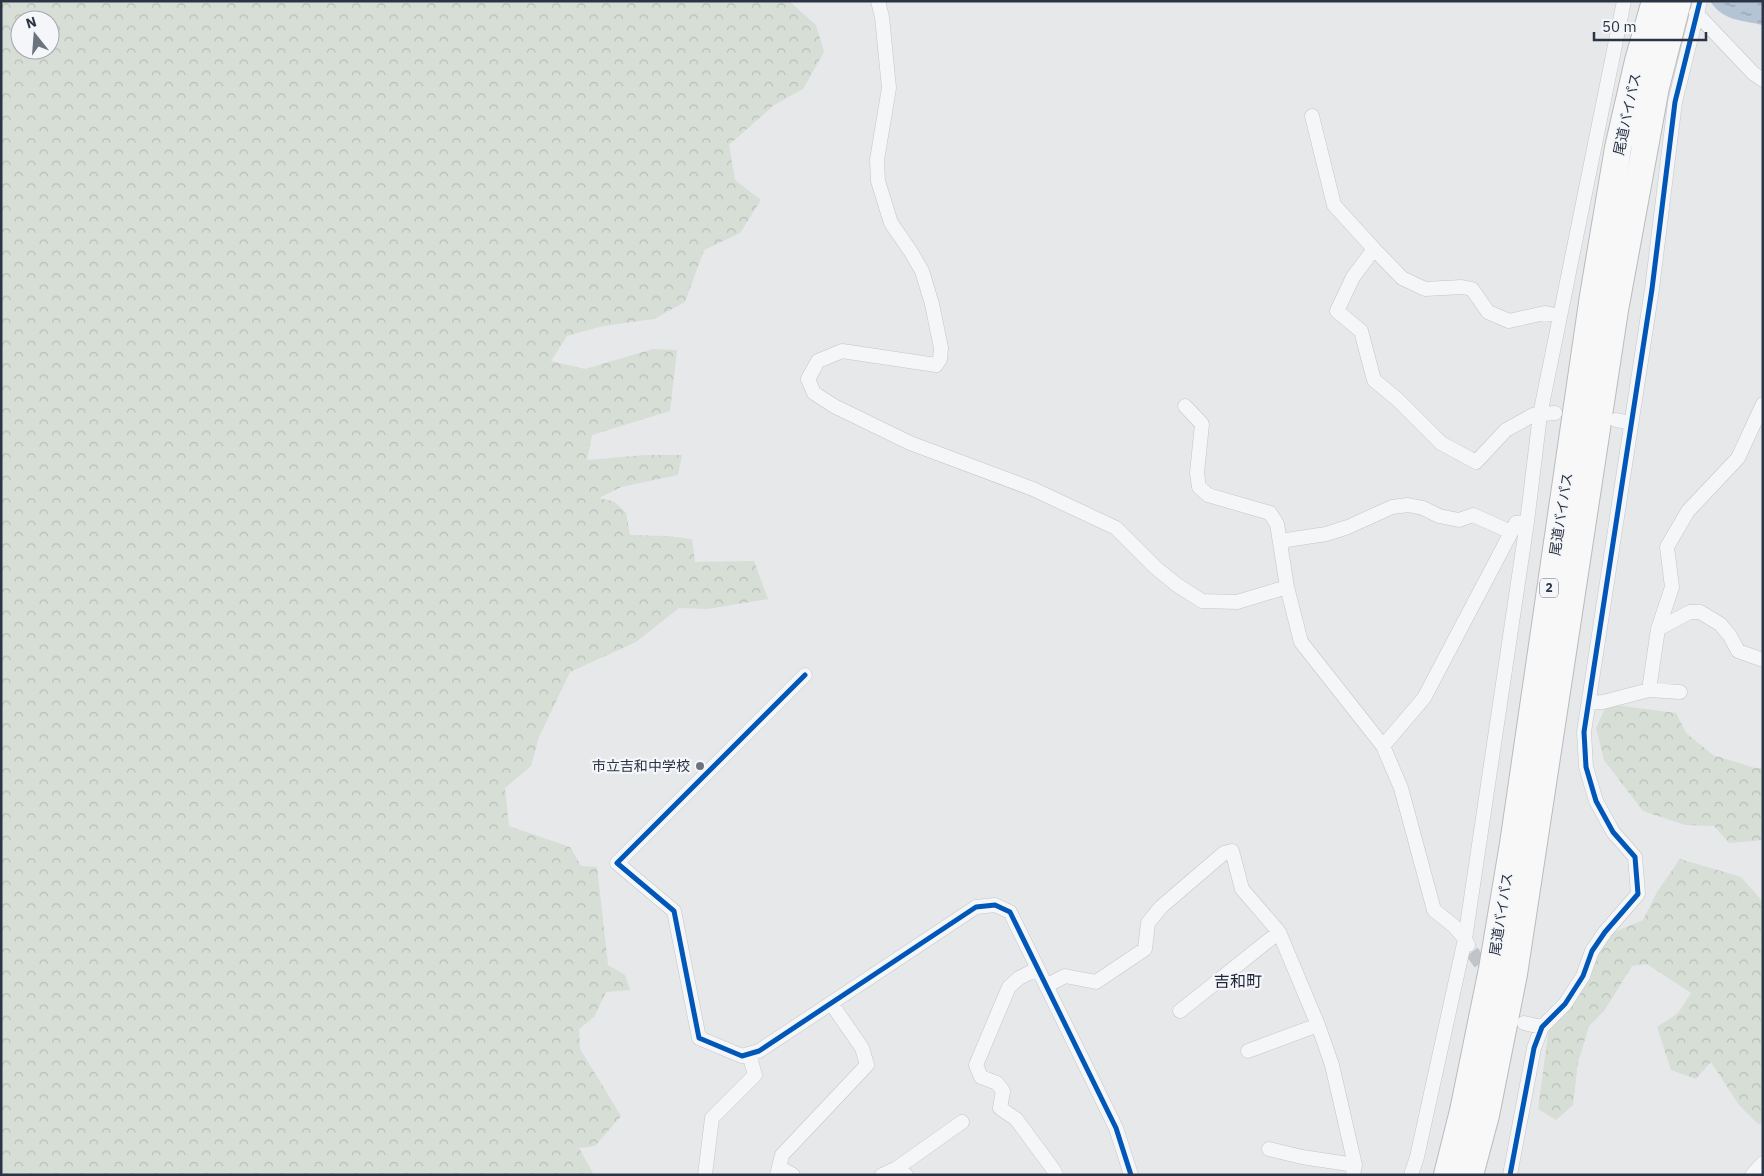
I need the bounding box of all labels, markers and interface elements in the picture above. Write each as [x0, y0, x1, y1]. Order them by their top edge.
north arrow [10, 10, 60, 60]
scale bar [1594, 10, 1706, 42]
text: N [24, 12, 39, 33]
text: 50 m [1602, 17, 1637, 36]
street label: 尾道バイパス [1609, 71, 1645, 157]
street label: 尾道バイパス [1546, 471, 1576, 557]
road number: 2 [1540, 578, 1558, 598]
place label: 市立吉和中学校 [592, 757, 690, 775]
marker: 市立吉和中学校 [694, 760, 706, 772]
street label: 尾道バイパス [1486, 871, 1516, 957]
district label: 吉和町 [1214, 971, 1262, 991]

